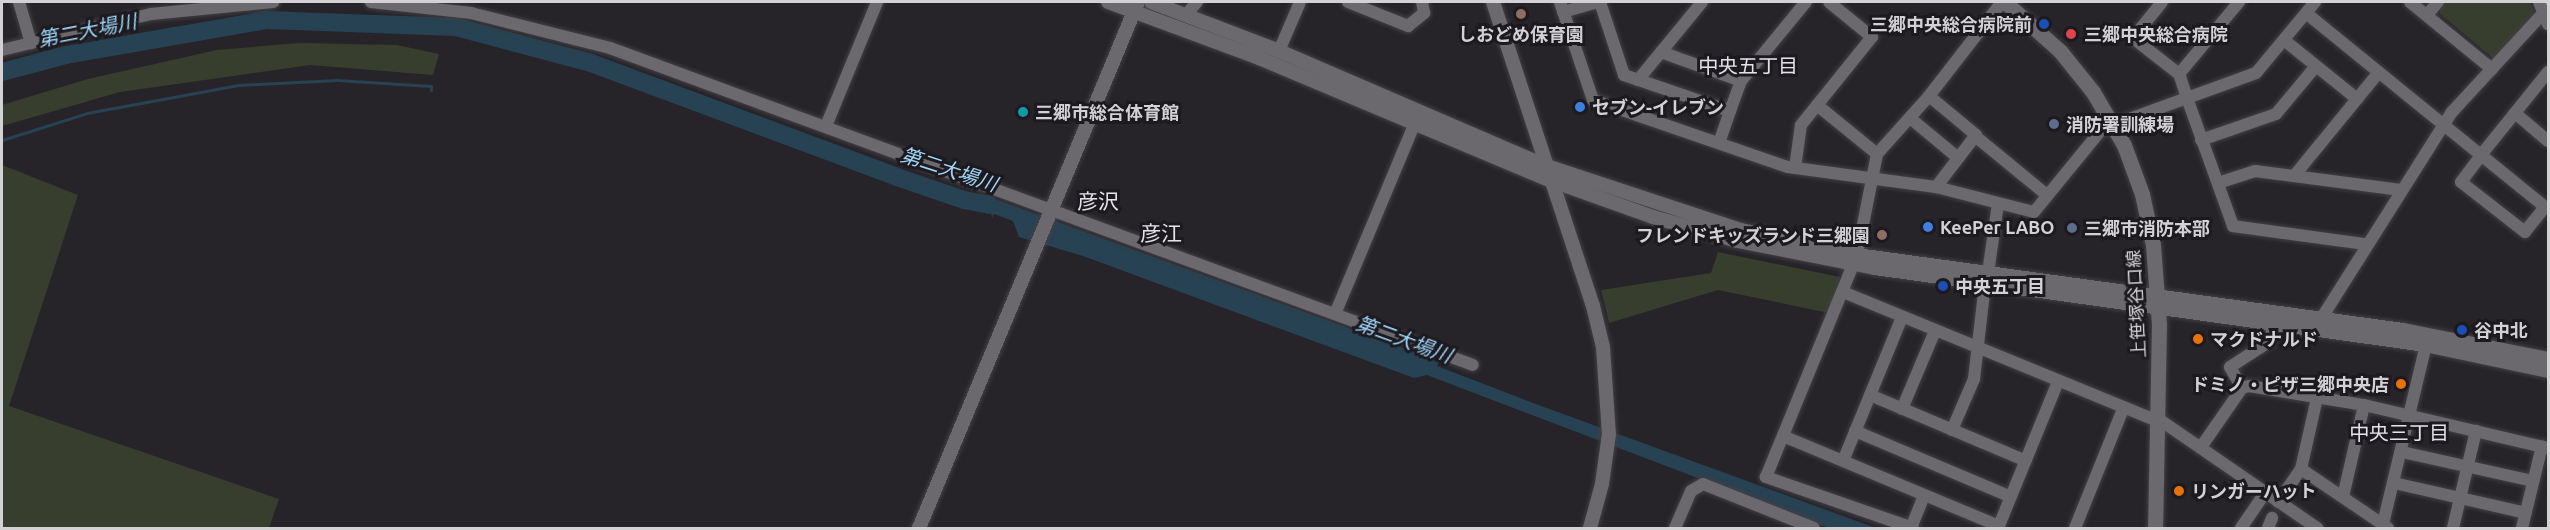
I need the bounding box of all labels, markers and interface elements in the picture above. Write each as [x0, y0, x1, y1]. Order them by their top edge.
marker: しおどめ保育園 [1514, 7, 1528, 21]
water label: 第二大場川 [36, 9, 138, 51]
place label: 三郷中央総合病院前 [1870, 13, 2032, 35]
marker: 三郷中央総合病院前 [2037, 17, 2051, 31]
place label: しおどめ保育園 [1458, 23, 1584, 45]
place label: 三郷中央総合病院 [2084, 23, 2228, 45]
marker: 三郷中央総合病院 [2062, 25, 2080, 43]
district label: 中央五丁目 [1698, 53, 1798, 77]
place label: セブン-イレブン [1592, 96, 1724, 118]
marker: セブン-イレブン [1573, 100, 1587, 114]
place label: 三郷市総合体育館 [1035, 101, 1179, 123]
marker: 三郷市総合体育館 [1016, 105, 1030, 119]
place label: 消防署訓練場 [2066, 113, 2174, 135]
marker: 消防署訓練場 [2047, 117, 2061, 131]
water label: 第二大場川 [898, 142, 1000, 196]
district label: 彦沢 [1077, 188, 1119, 214]
place label: KeePer LABO [1940, 216, 2054, 238]
place label: 三郷市消防本部 [2084, 217, 2210, 239]
district label: 彦江 [1140, 220, 1182, 246]
marker: KeePer LABO [1921, 220, 1935, 234]
marker: 三郷市消防本部 [2065, 221, 2079, 235]
place label: フレンドキッズランド三郷園 [1636, 224, 1870, 246]
marker: フレンドキッズランド三郷園 [1875, 228, 1889, 242]
street label: 上笹塚谷口線 [2122, 250, 2150, 358]
place label: 中央五丁目 [1955, 275, 2045, 297]
marker: 中央五丁目 [1936, 279, 1950, 293]
water label: 第二大場川 [1353, 311, 1455, 367]
place label: 谷中北 [2474, 319, 2528, 341]
marker: 谷中北 [2455, 323, 2469, 337]
place label: マクドナルド [2210, 328, 2318, 350]
marker: マクドナルド [2191, 332, 2205, 346]
place label: ドミノ・ピザ三郷中央店 [2191, 373, 2389, 395]
marker: ドミノ・ピザ三郷中央店 [2394, 377, 2408, 391]
district label: 中央三丁目 [2349, 420, 2449, 444]
place label: リンガーハット [2191, 480, 2317, 502]
marker: リンガーハット [2172, 484, 2186, 498]

